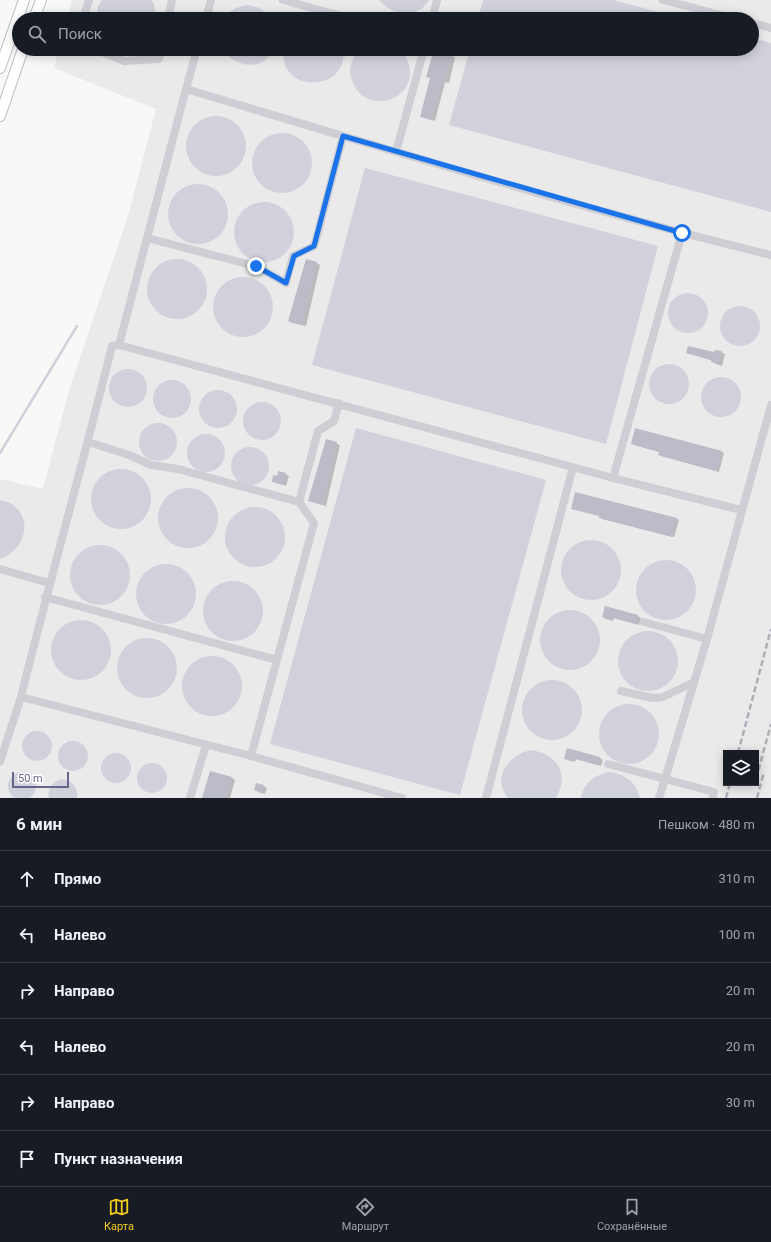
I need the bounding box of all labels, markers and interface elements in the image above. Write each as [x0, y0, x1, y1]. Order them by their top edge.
search box [12, 12, 759, 56]
icon: search [26, 23, 48, 45]
text: Поиск [58, 25, 102, 43]
route start [673, 224, 691, 242]
route end [247, 257, 265, 275]
map controls [723, 750, 759, 786]
button: layers [723, 750, 759, 786]
scale bar [12, 770, 69, 789]
text: 50 m [18, 772, 43, 785]
text: 6 мин [16, 814, 62, 834]
text: Пешком · 480 m [658, 817, 755, 832]
icon: ahead [16, 868, 38, 890]
text: Прямо [54, 870, 101, 888]
text: 310 m [718, 871, 755, 886]
icon: left [16, 924, 38, 946]
text: Налево [54, 926, 106, 944]
text: 100 m [718, 927, 755, 942]
icon: right [16, 980, 38, 1002]
text: Направо [54, 982, 115, 1000]
text: 20 m [726, 983, 755, 998]
icon: left [16, 1036, 38, 1058]
text: Налево [54, 1038, 106, 1056]
text: 20 m [726, 1039, 755, 1054]
icon: right [16, 1092, 38, 1114]
text: Направо [54, 1094, 115, 1112]
text: 30 m [726, 1095, 755, 1110]
icon: arrive [16, 1148, 38, 1170]
text: Пункт назначения [54, 1150, 183, 1168]
tab: Карта [104, 1196, 134, 1233]
tab: Маршрут [342, 1196, 389, 1233]
tab: Сохранённые [597, 1196, 667, 1233]

